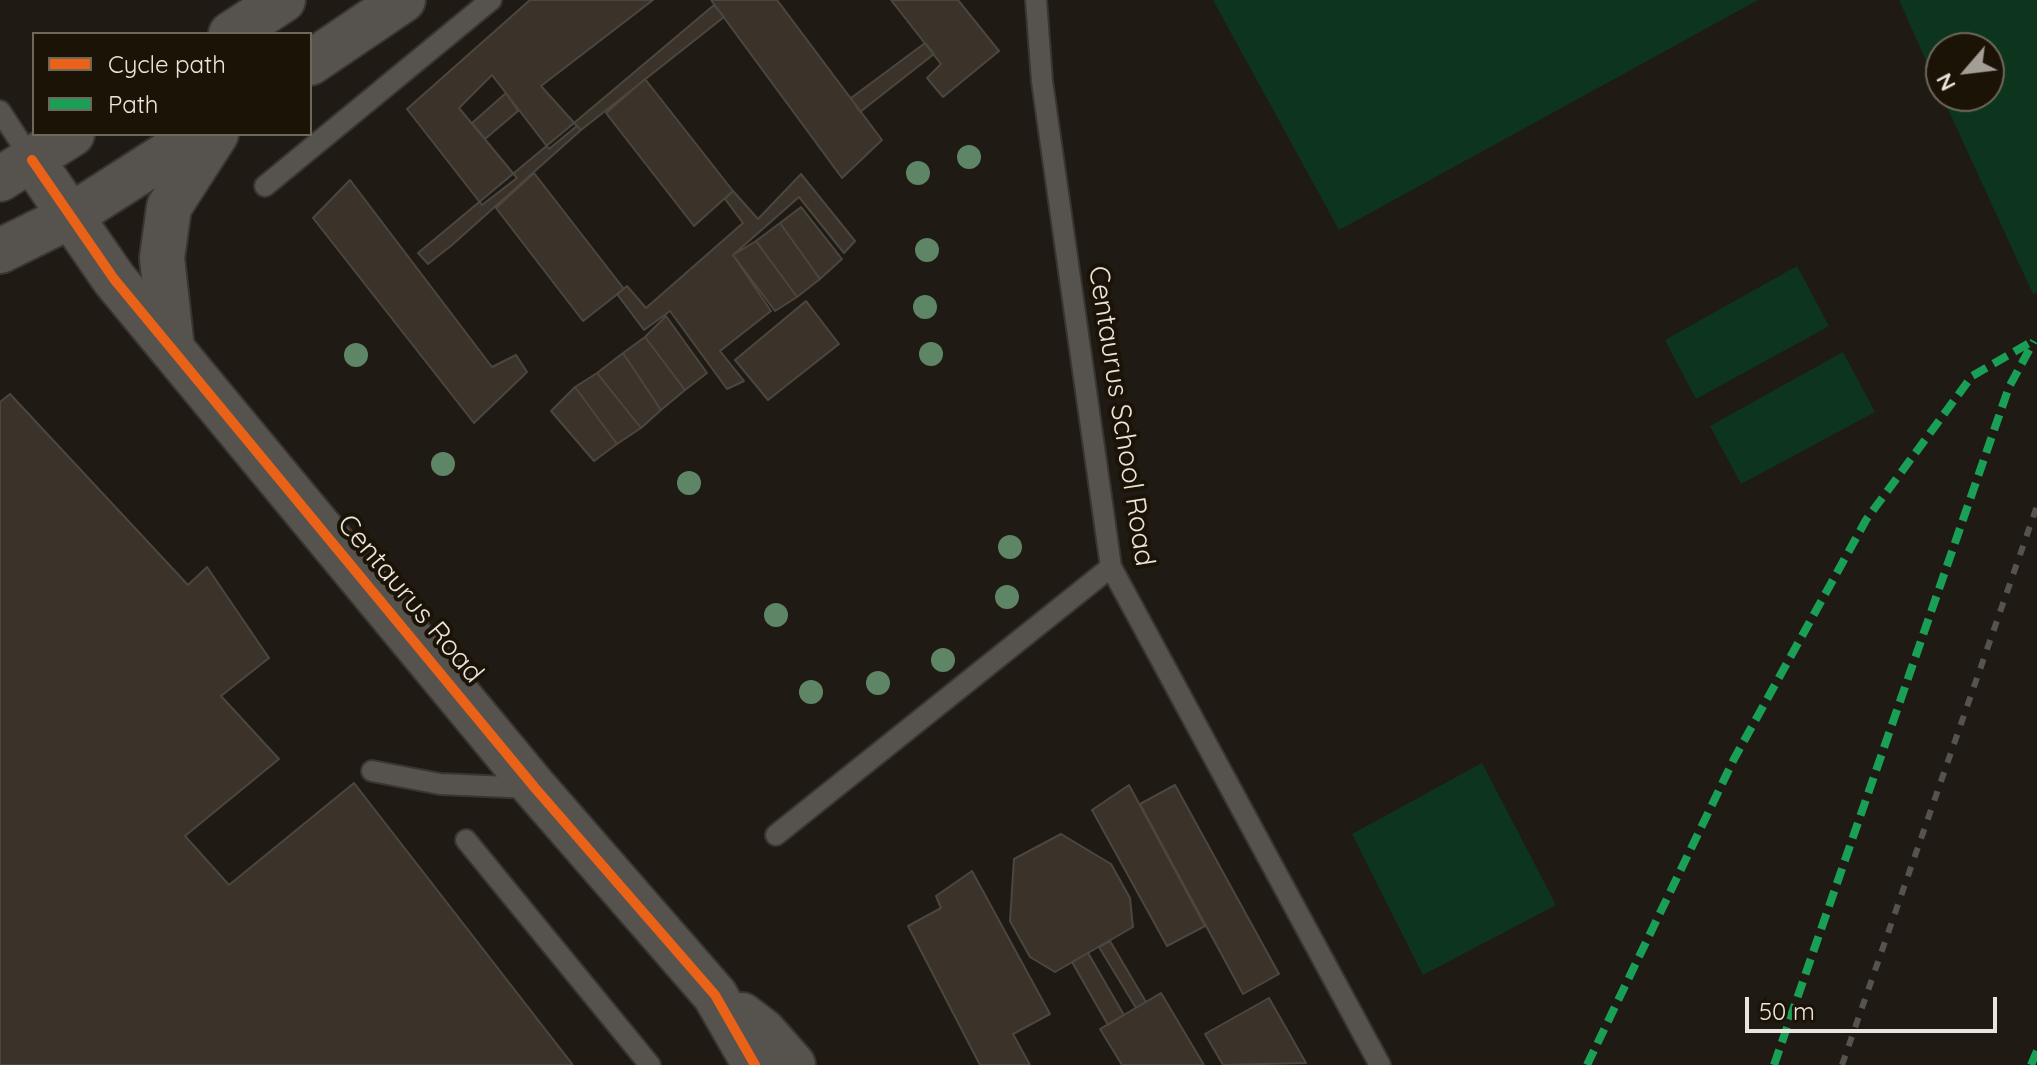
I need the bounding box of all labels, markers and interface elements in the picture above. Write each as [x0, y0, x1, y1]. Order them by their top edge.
legend [32, 32, 312, 136]
north arrow [1925, 32, 2005, 112]
text: Cycle path [108, 49, 226, 79]
text: N [1929, 69, 1962, 96]
text: Path [108, 89, 159, 119]
street label: Centaurus School Road [1081, 264, 1161, 568]
street label: Centaurus Road [330, 508, 490, 690]
scale bar [1749, 981, 2001, 1031]
text: 50 m [1759, 996, 1815, 1026]

